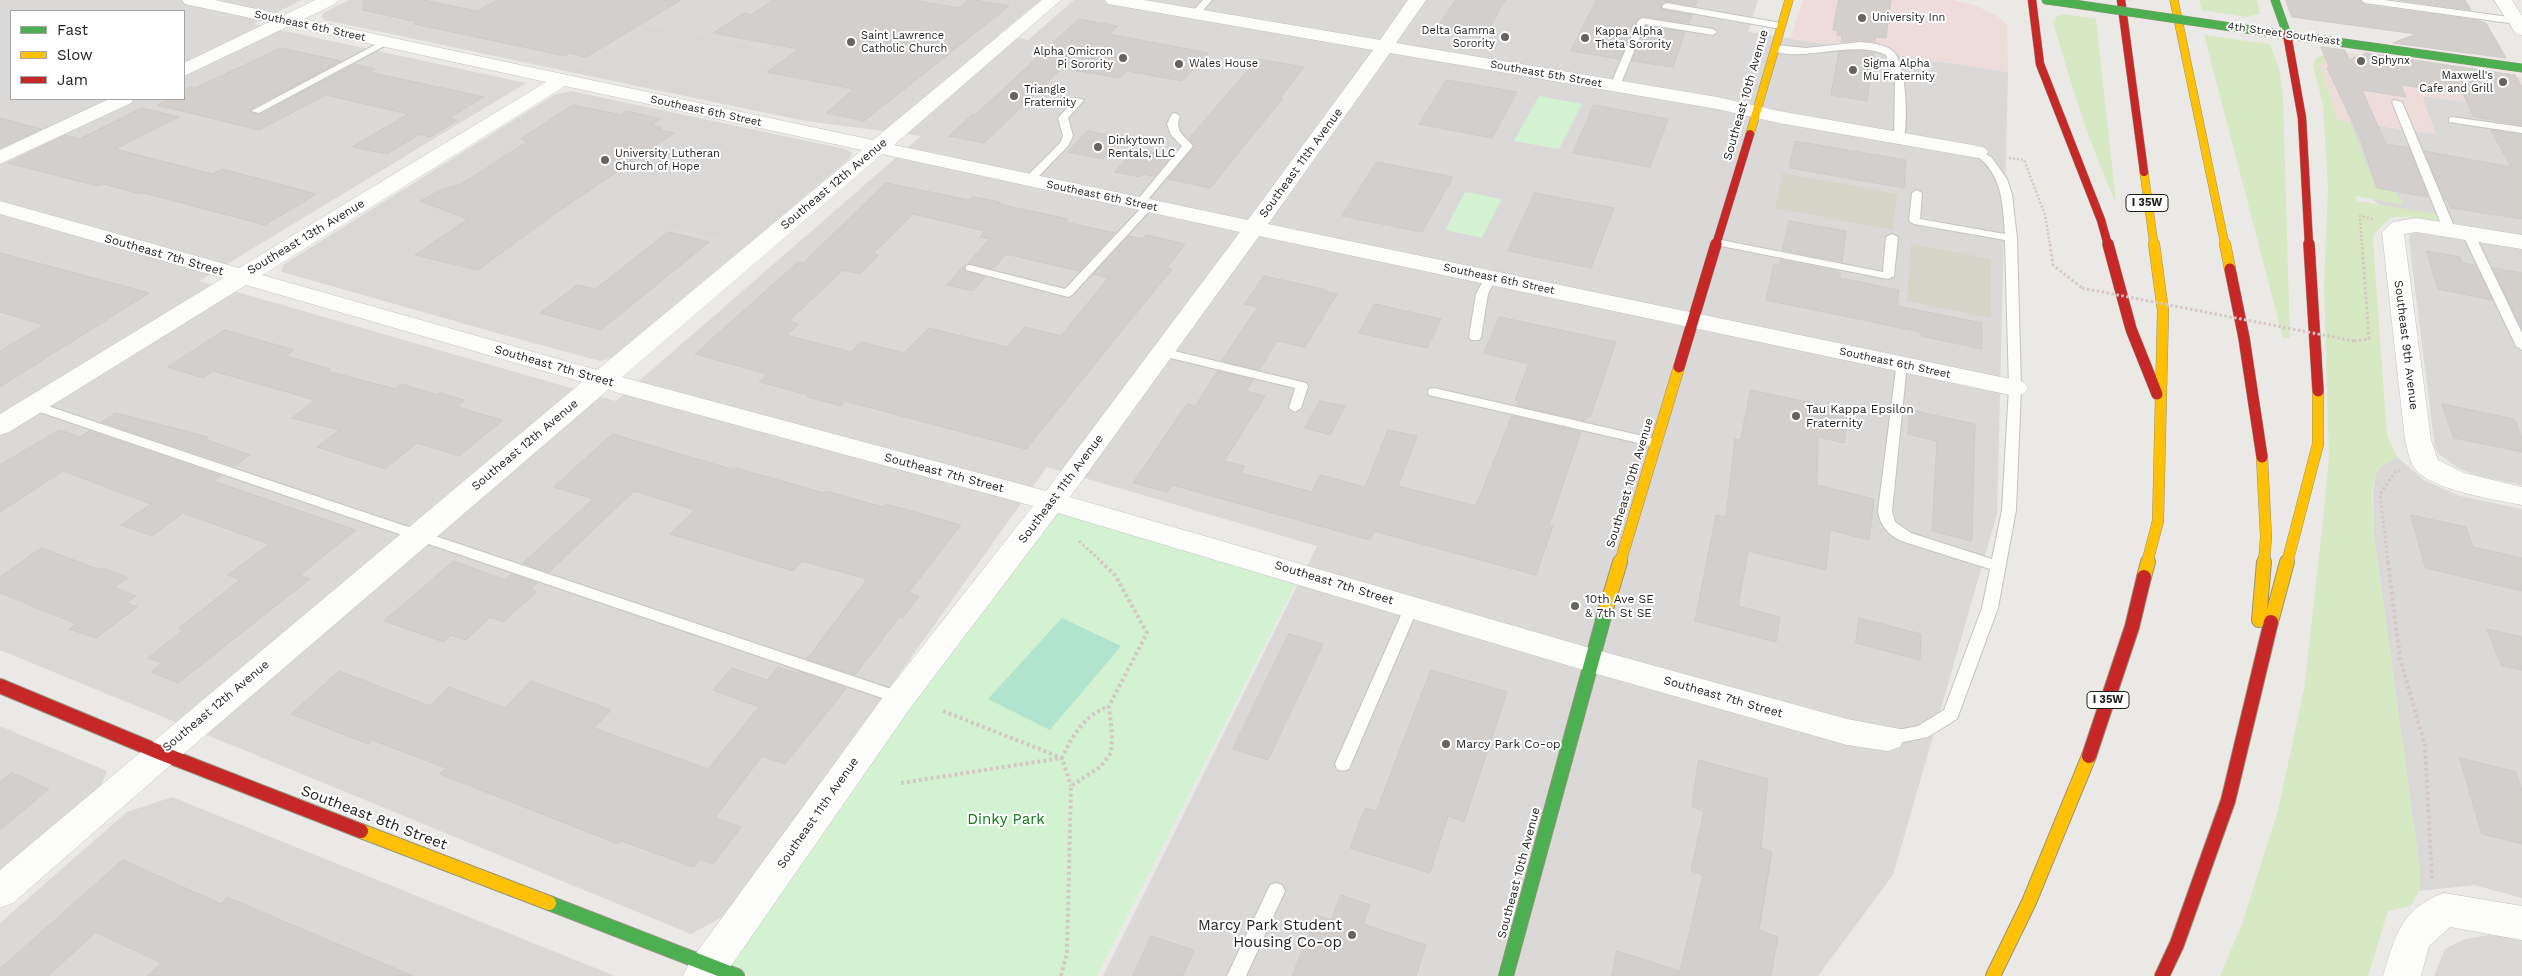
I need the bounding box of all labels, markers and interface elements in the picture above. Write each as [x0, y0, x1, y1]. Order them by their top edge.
street label: Southeast 6th Street [253, 8, 367, 44]
legend [10, 10, 185, 100]
place label: University Inn [1872, 11, 1945, 25]
marker: University Inn [1856, 12, 1868, 24]
street label: 4th Street Southeast [2227, 20, 2341, 48]
text: Fast [57, 21, 88, 39]
place label: Delta Gamma Sorority [1422, 24, 1495, 50]
place label: Kappa Alpha Theta Sorority [1595, 25, 1671, 51]
street label: Southeast 10th Avenue [1720, 28, 1772, 162]
place label: Saint Lawrence Catholic Church [861, 29, 947, 55]
marker: Delta Gamma Sorority [1499, 31, 1511, 43]
marker: Kappa Alpha Theta Sorority [1579, 32, 1591, 44]
marker: Saint Lawrence Catholic Church [845, 36, 857, 48]
place label: Alpha Omicron Pi Sorority [1033, 45, 1113, 71]
text: Slow [57, 46, 93, 64]
marker: Alpha Omicron Pi Sorority [1117, 52, 1129, 64]
place label: Sphynx [2371, 54, 2410, 68]
marker: Sphynx [2355, 55, 2367, 67]
place label: Wales House [1189, 57, 1258, 71]
place label: Sigma Alpha Mu Fraternity [1863, 57, 1935, 83]
marker: Wales House [1173, 58, 1185, 70]
street label: Southeast 5th Street [1489, 58, 1603, 90]
marker: Sigma Alpha Mu Fraternity [1847, 64, 1859, 76]
place label: Maxwell's Cafe and Grill [2419, 69, 2493, 95]
text: Jam [57, 71, 88, 89]
marker: Maxwell's Cafe and Grill [2497, 76, 2509, 88]
place label: Triangle Fraternity [1024, 83, 1076, 109]
marker: Triangle Fraternity [1008, 90, 1020, 102]
street label: Southeast 6th Street [649, 93, 763, 129]
street label: Southeast 11th Avenue [1256, 105, 1346, 221]
place label: Dinkytown Rentals, LLC [1108, 134, 1175, 160]
street label: Southeast 12th Avenue [778, 135, 890, 233]
marker: Dinkytown Rentals, LLC [1092, 141, 1104, 153]
place label: University Lutheran Church of Hope [615, 147, 720, 173]
marker: University Lutheran Church of Hope [599, 154, 611, 166]
street label: Southeast 6th Street [1045, 178, 1159, 214]
road number: I 35W [2126, 194, 2168, 212]
street label: Southeast 13th Avenue [245, 196, 367, 278]
street label: Southeast 7th Street [103, 231, 225, 279]
street label: Southeast 6th Street [1442, 261, 1556, 297]
street label: Southeast 9th Avenue [2391, 279, 2421, 411]
street label: Southeast 7th Street [493, 342, 615, 390]
street label: Southeast 6th Street [1838, 345, 1952, 381]
street label: Southeast 12th Avenue [469, 396, 581, 494]
place label: Tau Kappa Epsilon Fraternity [1806, 402, 1914, 430]
marker: Tau Kappa Epsilon Fraternity [1790, 410, 1802, 422]
street label: Southeast 10th Avenue [1603, 416, 1657, 550]
street label: Southeast 11th Avenue [1015, 432, 1107, 546]
street label: Southeast 7th Street [883, 450, 1005, 496]
street label: Southeast 7th Street [1273, 558, 1395, 608]
place label: 10th Ave SE & 7th St SE [1585, 592, 1654, 620]
marker: 10th Ave SE & 7th St SE [1569, 600, 1581, 612]
street label: Southeast 12th Avenue [160, 657, 272, 755]
street label: Southeast 7th Street [1662, 673, 1784, 721]
road number: I 35W [2087, 692, 2129, 708]
place label: Marcy Park Co-op [1456, 737, 1561, 751]
marker: Marcy Park Co-op [1440, 738, 1452, 750]
street label: Southeast 11th Avenue [774, 755, 862, 871]
street label: Southeast 8th Street [298, 782, 450, 854]
street label: Southeast 10th Avenue [1495, 806, 1543, 940]
park label: Dinky Park [967, 811, 1045, 829]
place label: Marcy Park Student Housing Co-op [1198, 917, 1342, 952]
marker: Marcy Park Student Housing Co-op [1346, 929, 1358, 941]

